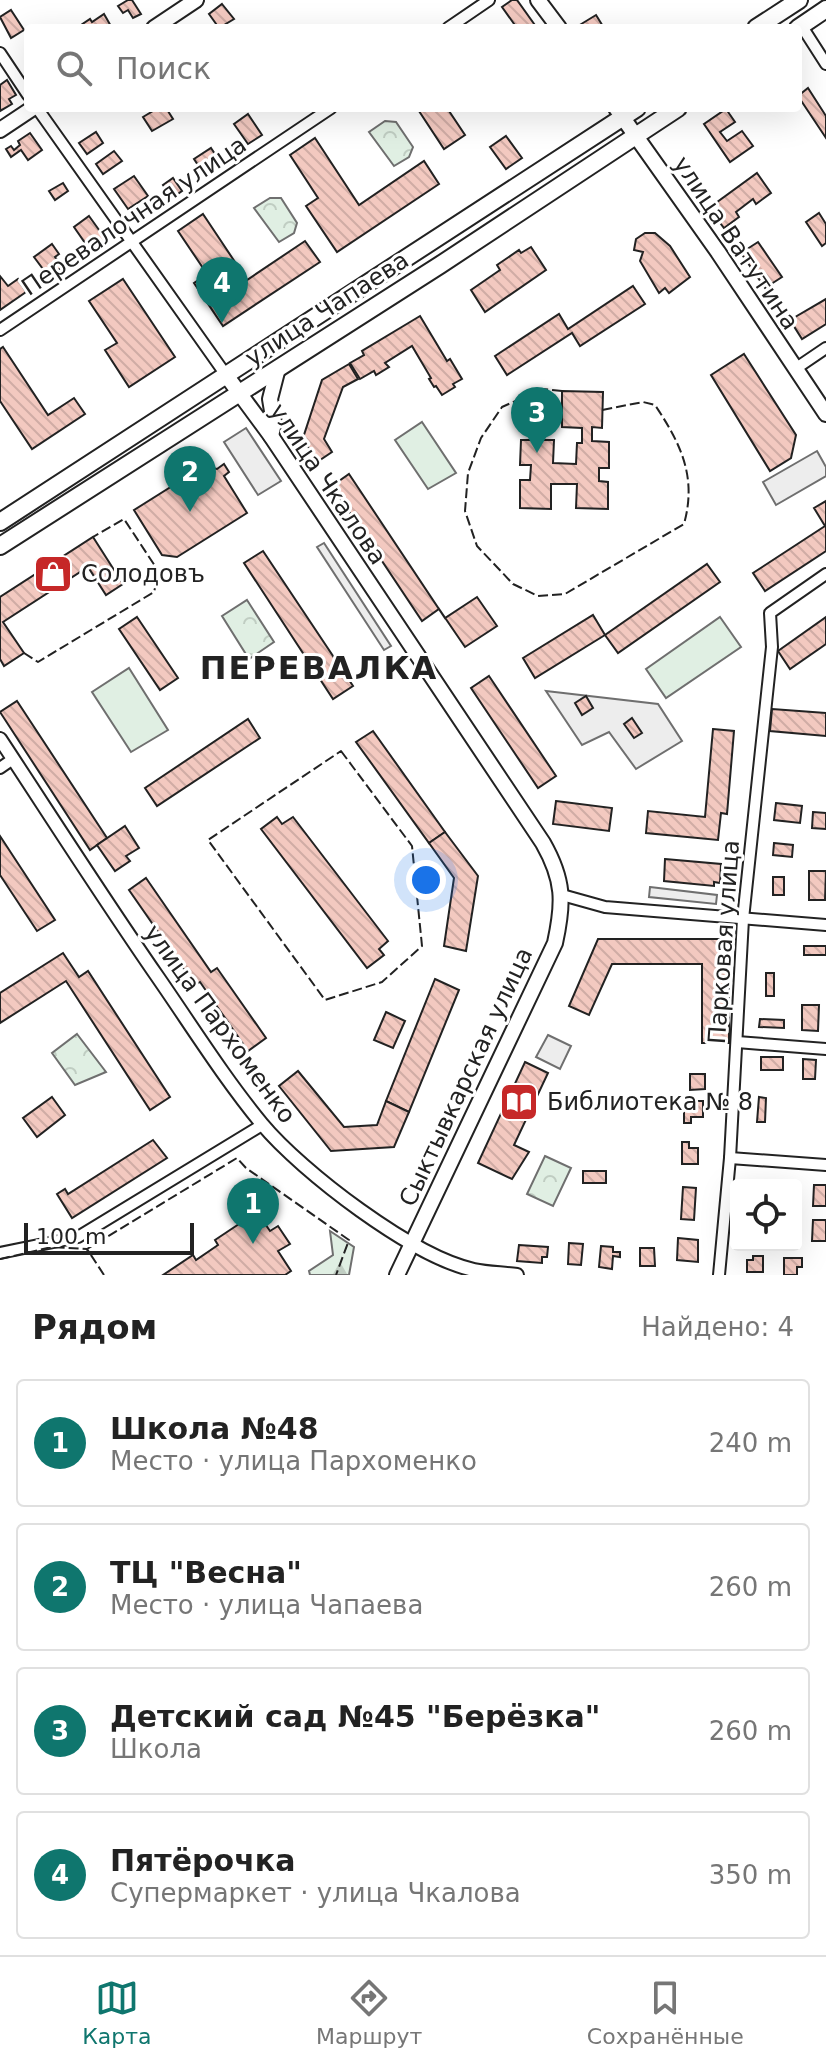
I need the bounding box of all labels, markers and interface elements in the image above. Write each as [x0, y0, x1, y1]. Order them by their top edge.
search box [24, 24, 802, 112]
icon: search [52, 46, 96, 90]
text: Поиск [116, 51, 211, 86]
street label: Перевалочная улица [17, 130, 251, 302]
street label: улица Ватутина [668, 151, 804, 335]
street label: улица Чапаева [240, 246, 414, 372]
pin: 4 [196, 257, 248, 323]
pin: 3 [511, 387, 563, 453]
street label: улица Чкалова [264, 398, 392, 570]
pin: 2 [164, 446, 216, 512]
shop icon: Солодовъ [32, 553, 74, 595]
place label: Солодовъ [81, 560, 205, 588]
district label: ПЕРЕВАЛКА [200, 649, 438, 687]
street label: Парковая улица [703, 839, 745, 1045]
your location [406, 860, 446, 900]
street label: улица Пархоменко [139, 919, 301, 1129]
street label: Сыктывкарская улица [394, 943, 538, 1211]
library icon: Библиотека № 8 [498, 1081, 540, 1123]
place label: Библиотека № 8 [547, 1088, 753, 1116]
pin: 1 [227, 1178, 279, 1244]
map controls [730, 1179, 802, 1251]
button: locate [730, 1179, 802, 1251]
scale bar [24, 1219, 194, 1255]
text: 100 m [36, 1224, 106, 1249]
text: Рядом [32, 1307, 157, 1347]
text: Найдено: 4 [641, 1312, 794, 1342]
text: Школа №48 [110, 1411, 319, 1446]
text: 1 [51, 1428, 69, 1458]
text: 240 m [709, 1428, 792, 1458]
text: Место · улица Пархоменко [110, 1446, 477, 1476]
text: ТЦ "Весна" [110, 1555, 302, 1590]
text: 2 [51, 1572, 69, 1602]
text: 260 m [709, 1572, 792, 1602]
text: Место · улица Чапаева [110, 1590, 423, 1620]
text: Детский сад №45 "Берёзка" [110, 1699, 600, 1734]
text: 3 [51, 1716, 69, 1746]
text: 260 m [709, 1716, 792, 1746]
text: Школа [110, 1734, 202, 1764]
text: Пятёрочка [110, 1843, 295, 1878]
text: 4 [51, 1860, 69, 1890]
text: 350 m [709, 1860, 792, 1890]
text: Супермаркет · улица Чкалова [110, 1878, 521, 1908]
tab: Карта [82, 1976, 152, 2049]
tab: Маршрут [316, 1976, 422, 2049]
tab: Сохранённые [587, 1976, 744, 2049]

